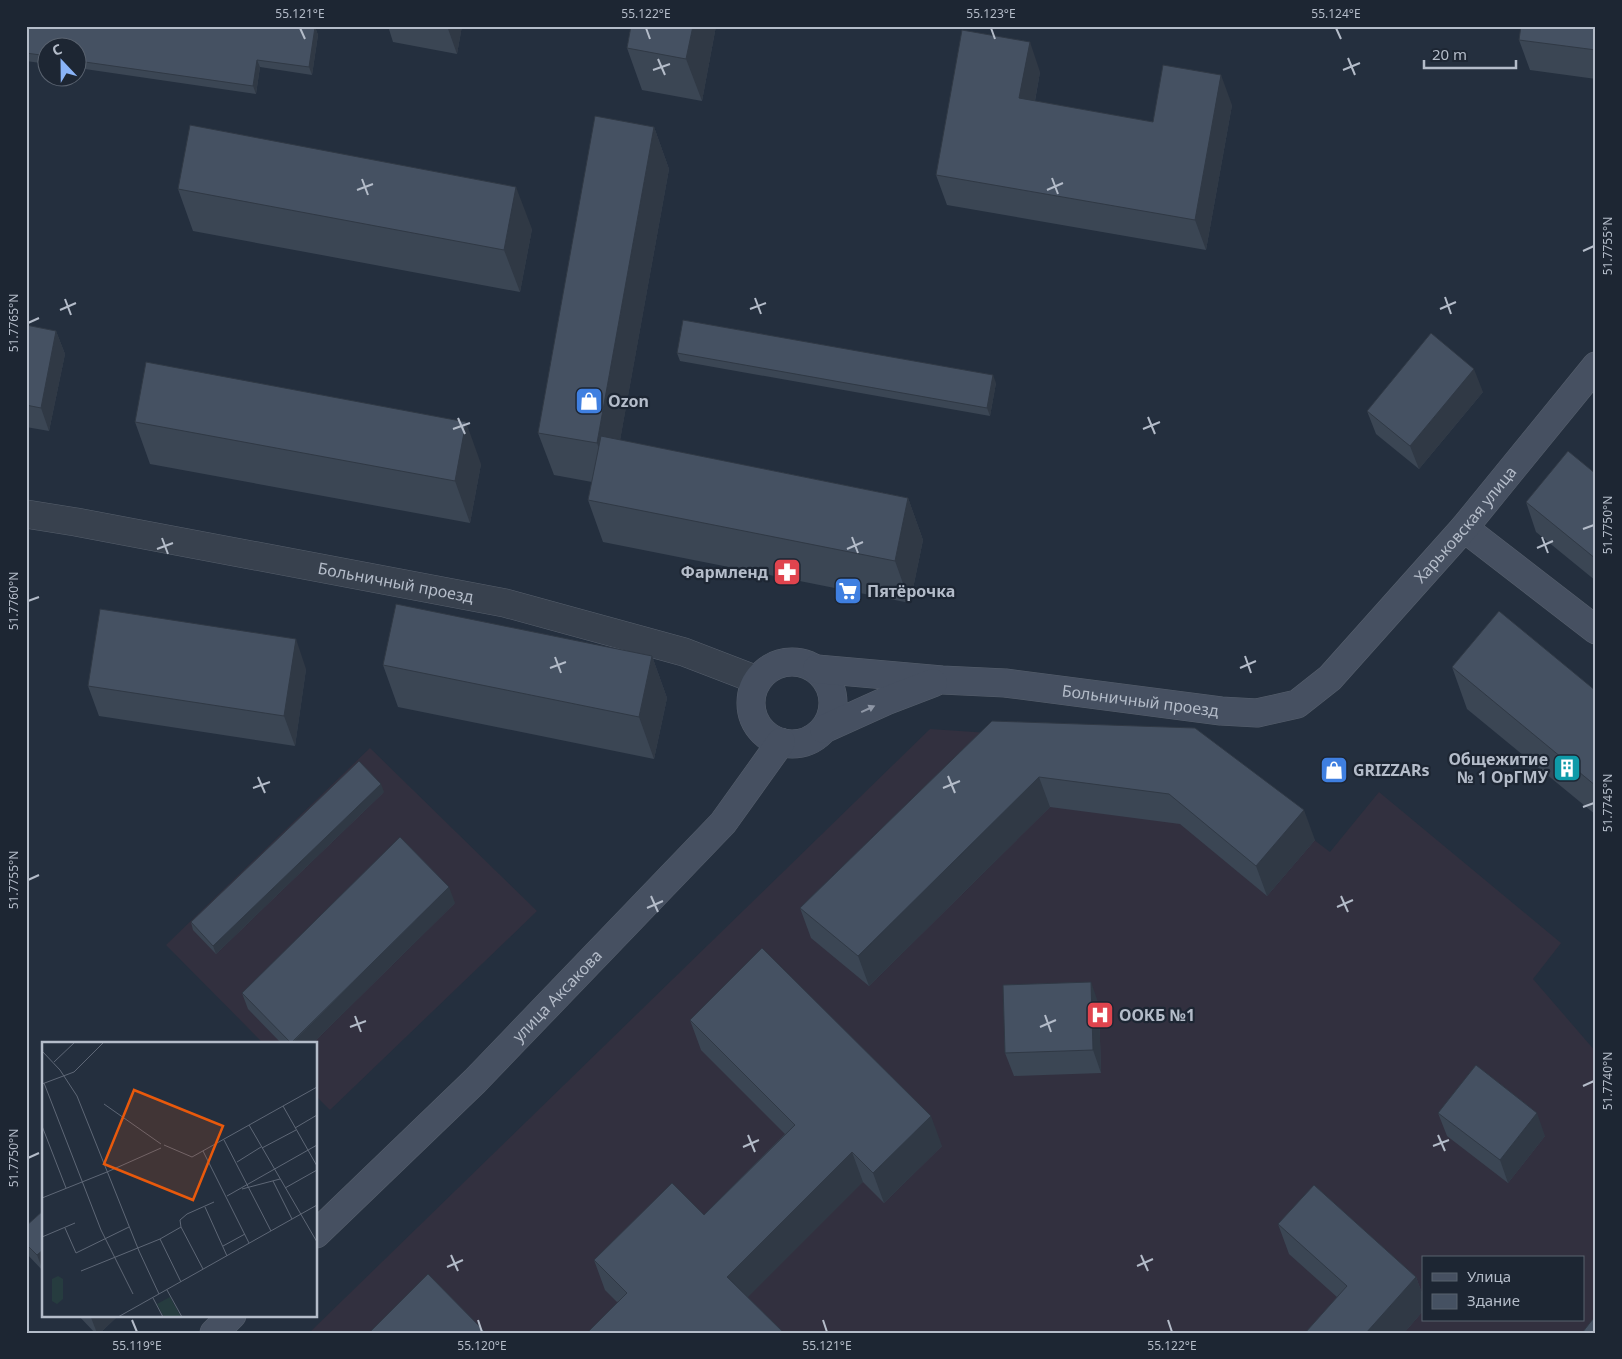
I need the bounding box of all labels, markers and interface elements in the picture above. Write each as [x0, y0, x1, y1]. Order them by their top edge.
text: 55.121°E [275, 5, 325, 22]
text: 55.122°E [621, 5, 671, 22]
text: 55.123°E [966, 5, 1016, 22]
text: 55.124°E [1311, 5, 1361, 22]
north arrow [38, 38, 88, 88]
scale bar [1424, 38, 1517, 70]
text: С [49, 39, 65, 60]
text: 20 m [1432, 44, 1467, 64]
text: 51.7755°N [1599, 217, 1616, 275]
text: 51.7765°N [5, 294, 22, 352]
shop icon: Ozon [574, 386, 604, 416]
place label: Ozon [608, 390, 649, 412]
street label: Харьковская улица [1409, 461, 1521, 588]
text: 51.7750°N [1599, 496, 1616, 554]
street label: Больничный проезд [316, 557, 476, 608]
pharmacy icon: Фармленд [772, 557, 802, 587]
place label: Фармленд [680, 561, 769, 583]
text: 51.7760°N [5, 572, 22, 630]
supermarket icon: Пятёрочка [833, 576, 863, 606]
place label: Пятёрочка [867, 580, 955, 602]
street label: Больничный проезд [1061, 679, 1220, 722]
one-way arrow [861, 704, 875, 712]
place label: Общежитие № 1 ОрГМУ [1448, 748, 1549, 788]
building icon: Общежитие № 1 ОрГМУ [1552, 753, 1582, 783]
shop icon: GRIZZARs [1319, 755, 1349, 785]
place label: GRIZZARs [1353, 759, 1429, 781]
text: 51.7745°N [1599, 774, 1616, 832]
text: 51.7755°N [5, 851, 22, 909]
street label: улица Аксакова [507, 945, 607, 1047]
hospital icon: ООКБ №1 [1085, 1000, 1115, 1030]
place label: ООКБ №1 [1119, 1004, 1195, 1026]
inset map [42, 1042, 318, 1316]
text: 51.7740°N [1599, 1052, 1616, 1110]
text: 51.7750°N [5, 1129, 22, 1187]
legend [1422, 1256, 1584, 1322]
text: Улица [1467, 1266, 1511, 1286]
text: Здание [1467, 1290, 1520, 1310]
text: 55.119°E [112, 1337, 162, 1354]
text: 55.120°E [457, 1337, 507, 1354]
text: 55.121°E [802, 1337, 852, 1354]
text: 55.122°E [1147, 1337, 1197, 1354]

